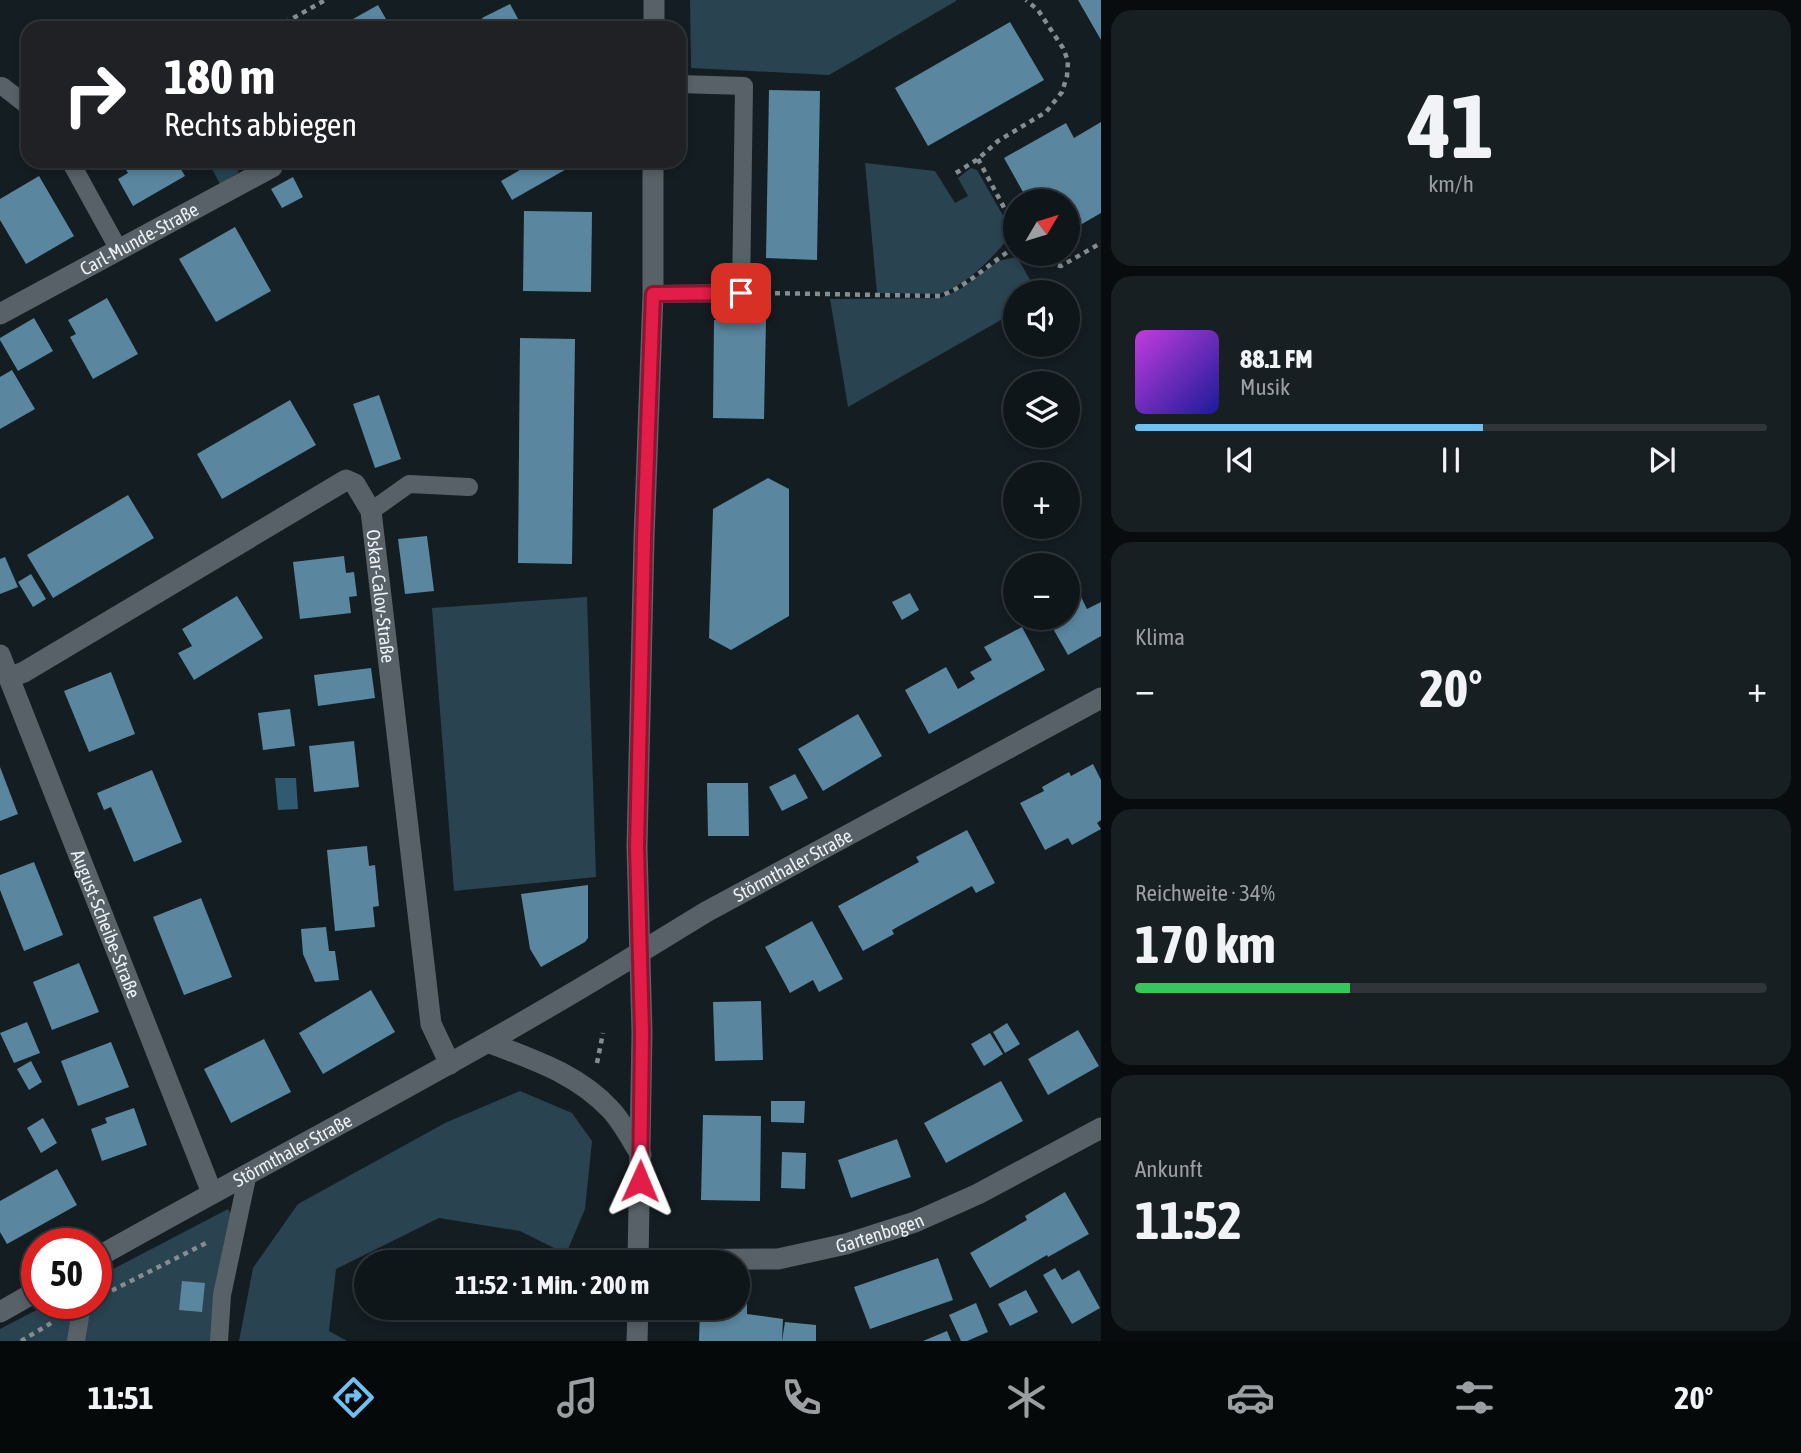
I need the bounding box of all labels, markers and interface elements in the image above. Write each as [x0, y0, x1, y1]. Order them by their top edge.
text: 180 m [164, 48, 275, 104]
icon: right [49, 49, 140, 140]
text: 41 [1408, 73, 1494, 177]
text: Rechts abbiegen [164, 106, 357, 143]
text: km/h [1428, 171, 1474, 197]
north arrow [1003, 189, 1080, 266]
map controls [1003, 189, 1080, 630]
street label: Carl-Munde-Straße [76, 198, 202, 280]
pin [711, 263, 771, 323]
icon: arrive [722, 274, 760, 312]
button: sound [1003, 280, 1080, 357]
text: 88.1 FM [1240, 344, 1313, 374]
button: layers [1003, 371, 1080, 448]
text: Musik [1240, 374, 1290, 400]
icon: previous [1221, 441, 1259, 479]
icon: pause [1432, 441, 1470, 479]
icon: next [1643, 441, 1681, 479]
button: + [1003, 462, 1080, 539]
street label: Oskar-Calov-Straße [362, 528, 400, 664]
button: − [1003, 553, 1080, 630]
text: Klima [1135, 624, 1185, 650]
text: 20° [1419, 658, 1483, 718]
text: − [1135, 667, 1155, 710]
text: + [1747, 667, 1767, 710]
street label: Störmthaler Straße [729, 824, 856, 906]
street label: August-Scheibe-Straße [67, 847, 145, 1001]
text: Reichweite · 34% [1135, 880, 1275, 906]
text: 170 km [1135, 914, 1276, 974]
street label: Störmthaler Straße [229, 1109, 355, 1191]
position arrow [603, 1144, 677, 1218]
text: Ankunft [1135, 1156, 1203, 1182]
text: 11:52 [1135, 1190, 1242, 1250]
street label: Gartenbogen [834, 1208, 927, 1257]
speed limit sign: 50 [21, 1228, 112, 1319]
text: 11:52 · 1 Min. · 200 m [455, 1270, 649, 1300]
icon: directions [329, 1373, 378, 1422]
icon: music [553, 1373, 602, 1422]
icon: phone [777, 1373, 826, 1422]
icon: climate [1002, 1373, 1051, 1422]
icon: car [1226, 1373, 1275, 1422]
icon: filters [1450, 1373, 1499, 1422]
text: 11:51 [88, 1379, 153, 1416]
text: 20° [1674, 1379, 1713, 1416]

